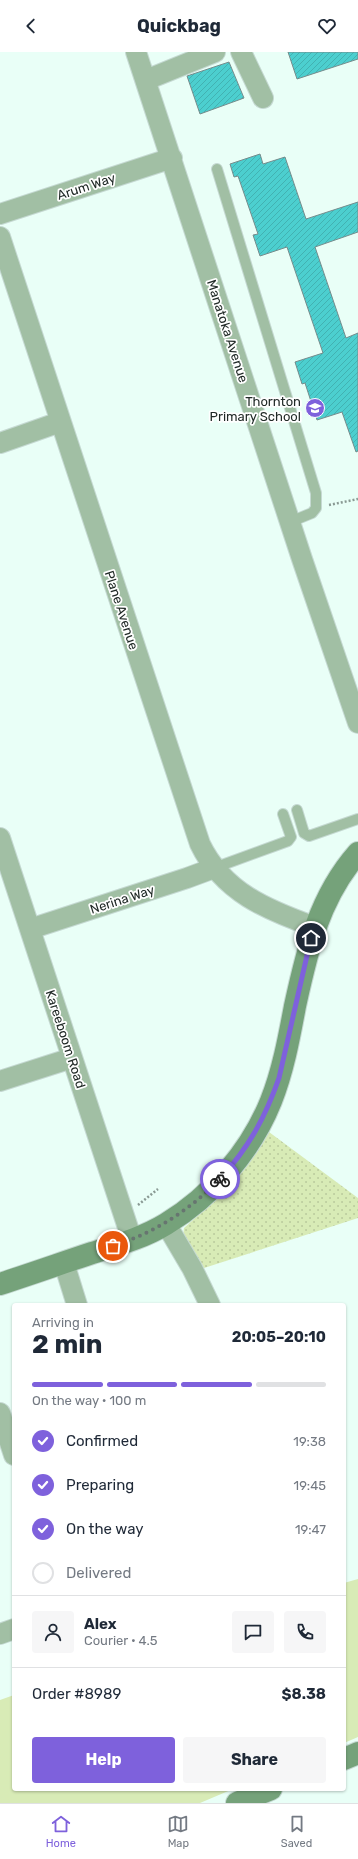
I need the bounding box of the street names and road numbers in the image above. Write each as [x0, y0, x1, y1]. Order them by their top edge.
street label: Arum Way [55, 170, 117, 203]
street label: Manatoka Avenue [204, 278, 251, 384]
street label: Plane Avenue [102, 569, 141, 652]
street label: Nerina Way [88, 882, 156, 917]
street label: Kareeboom Road [43, 988, 88, 1090]

